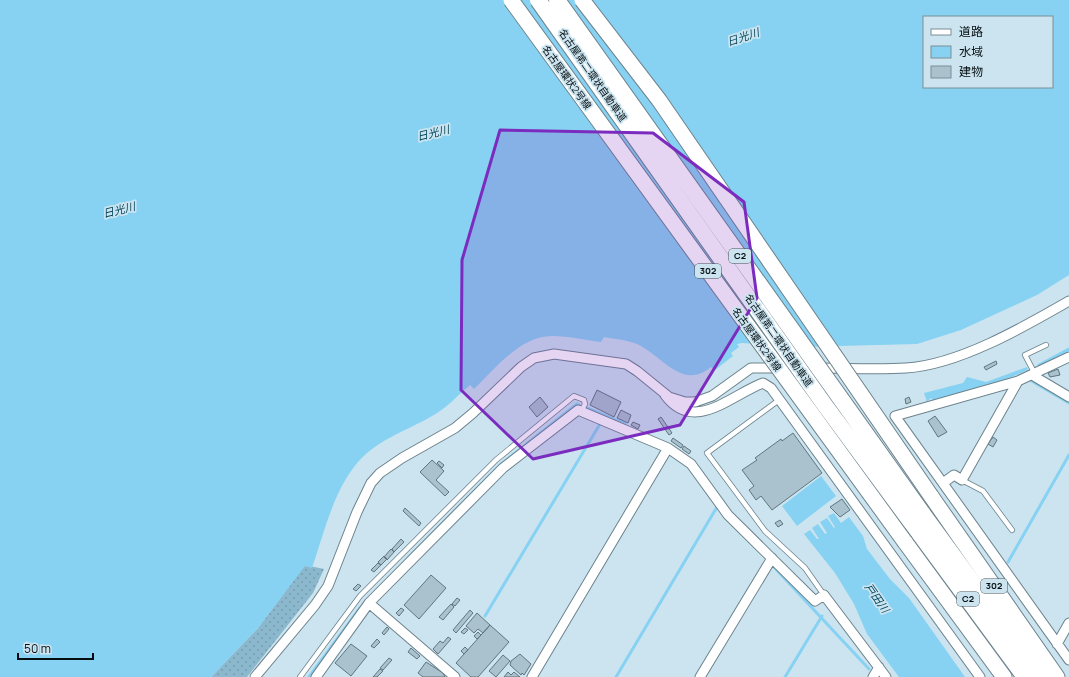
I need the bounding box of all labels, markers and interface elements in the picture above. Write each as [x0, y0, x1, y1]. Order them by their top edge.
legend [923, 16, 1053, 88]
text: 道路 [959, 23, 983, 40]
water label: 日光川 [725, 24, 762, 49]
street label: 名古屋第二環状自動車道 [556, 26, 630, 124]
street label: 名古屋環状2号線 [539, 42, 595, 112]
text: 水域 [959, 43, 983, 60]
text: 建物 [959, 63, 983, 80]
water label: 日光川 [415, 121, 452, 144]
water label: 日光川 [101, 198, 138, 221]
road number: C2 [729, 249, 751, 263]
road number: 302 [695, 264, 721, 278]
street label: 名古屋第二環状自動車道 [742, 291, 816, 389]
street label: 名古屋環状2号線 [729, 304, 785, 374]
road number: 302 [981, 579, 1007, 593]
water label: 戸田川 [862, 580, 894, 616]
road number: C2 [957, 592, 979, 606]
scale bar [18, 635, 93, 661]
text: 50 m [24, 640, 51, 657]

